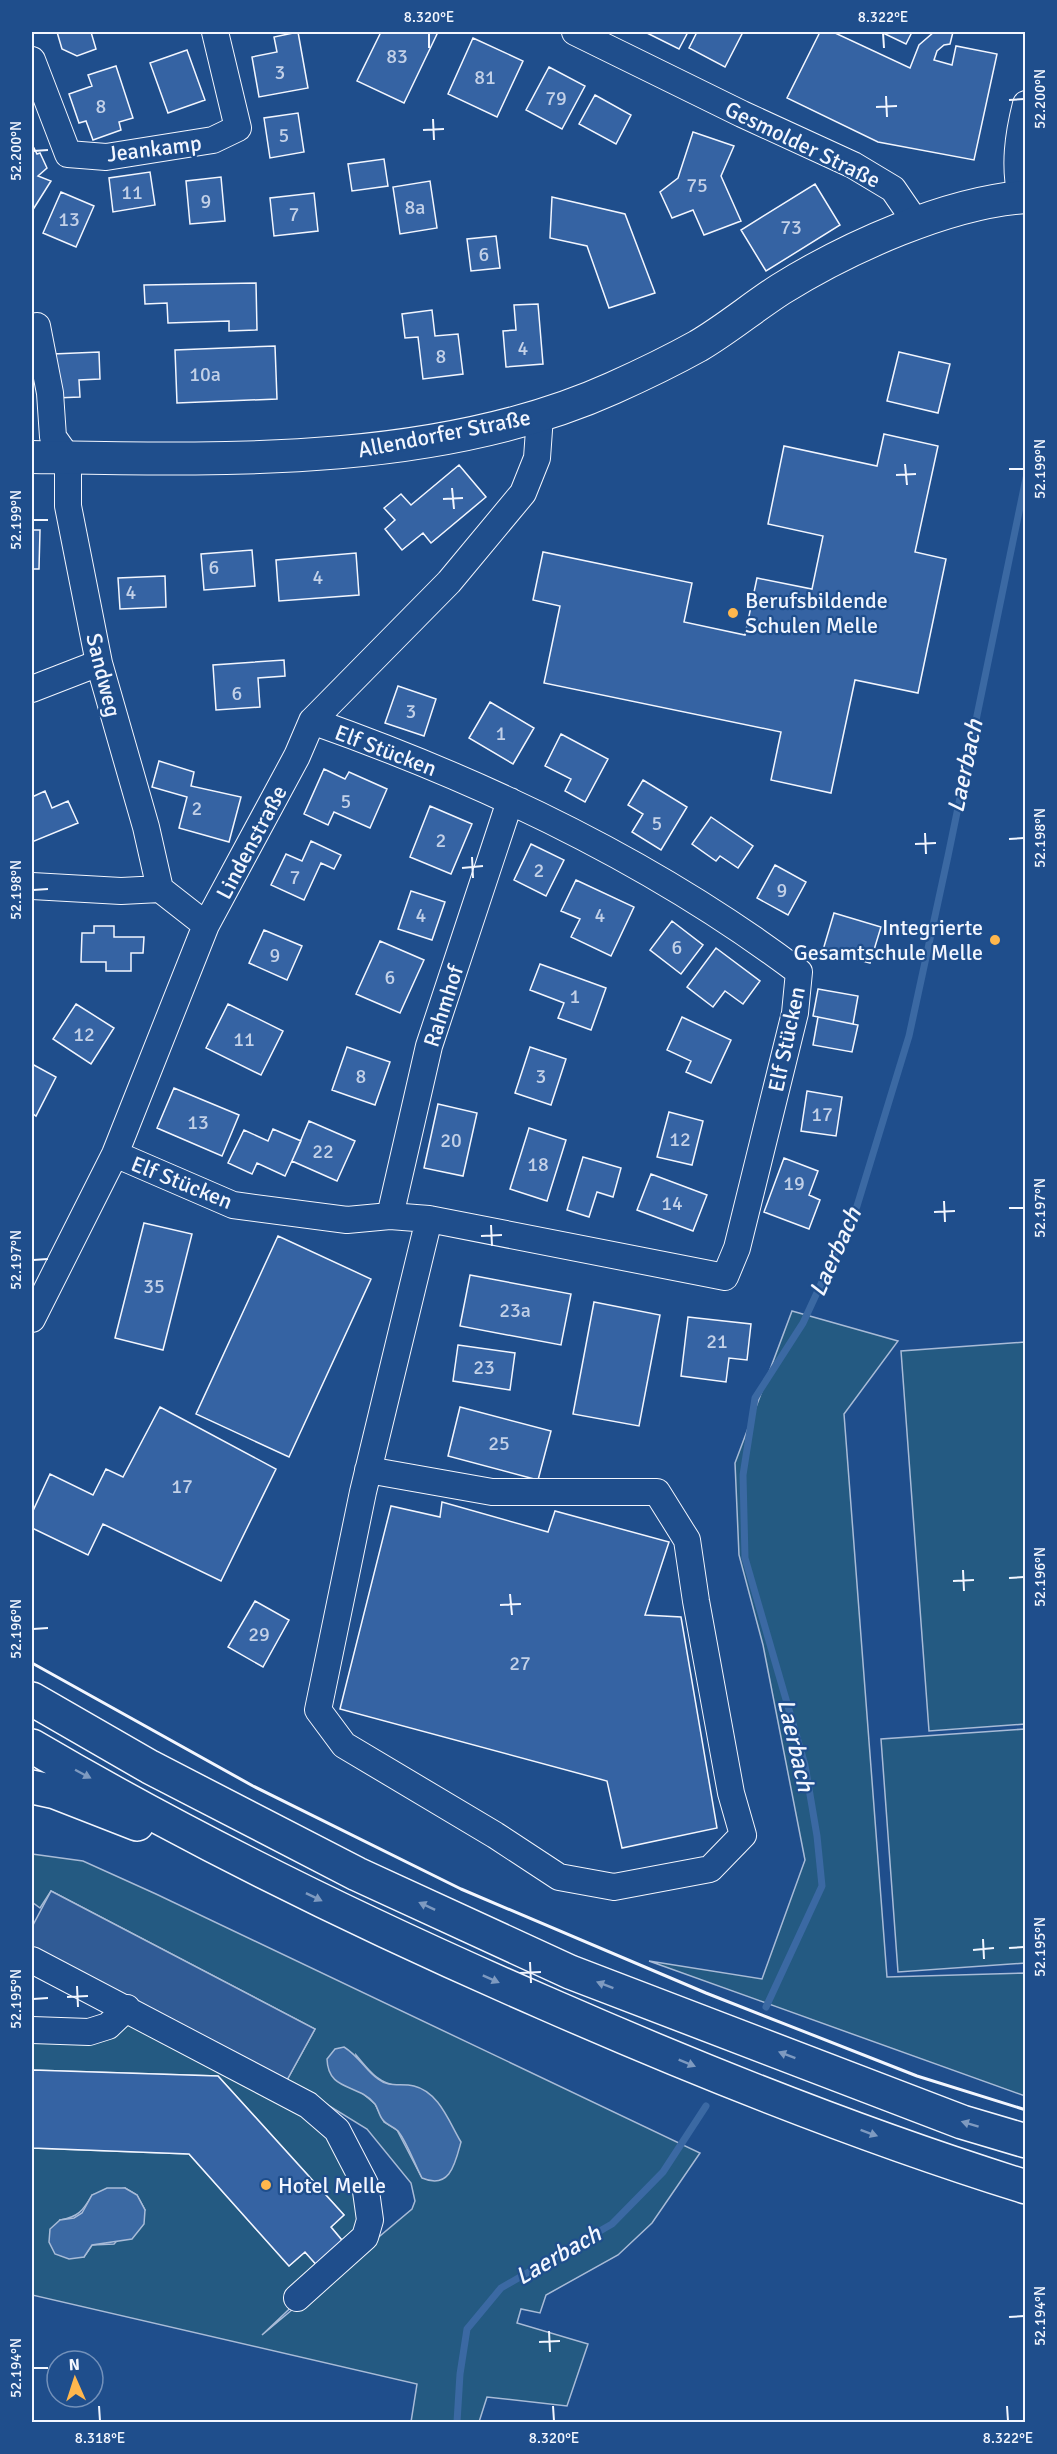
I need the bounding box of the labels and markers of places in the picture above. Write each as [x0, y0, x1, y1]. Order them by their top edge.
place label: Berufsbildende Schulen Melle [745, 587, 888, 639]
marker: Berufsbildende Schulen Melle [726, 606, 740, 620]
place label: Integrierte Gesamtschule Melle [793, 914, 983, 966]
marker: Integrierte Gesamtschule Melle [988, 933, 1002, 947]
place label: Hotel Melle [278, 2172, 386, 2199]
marker: Hotel Melle [259, 2178, 273, 2192]

